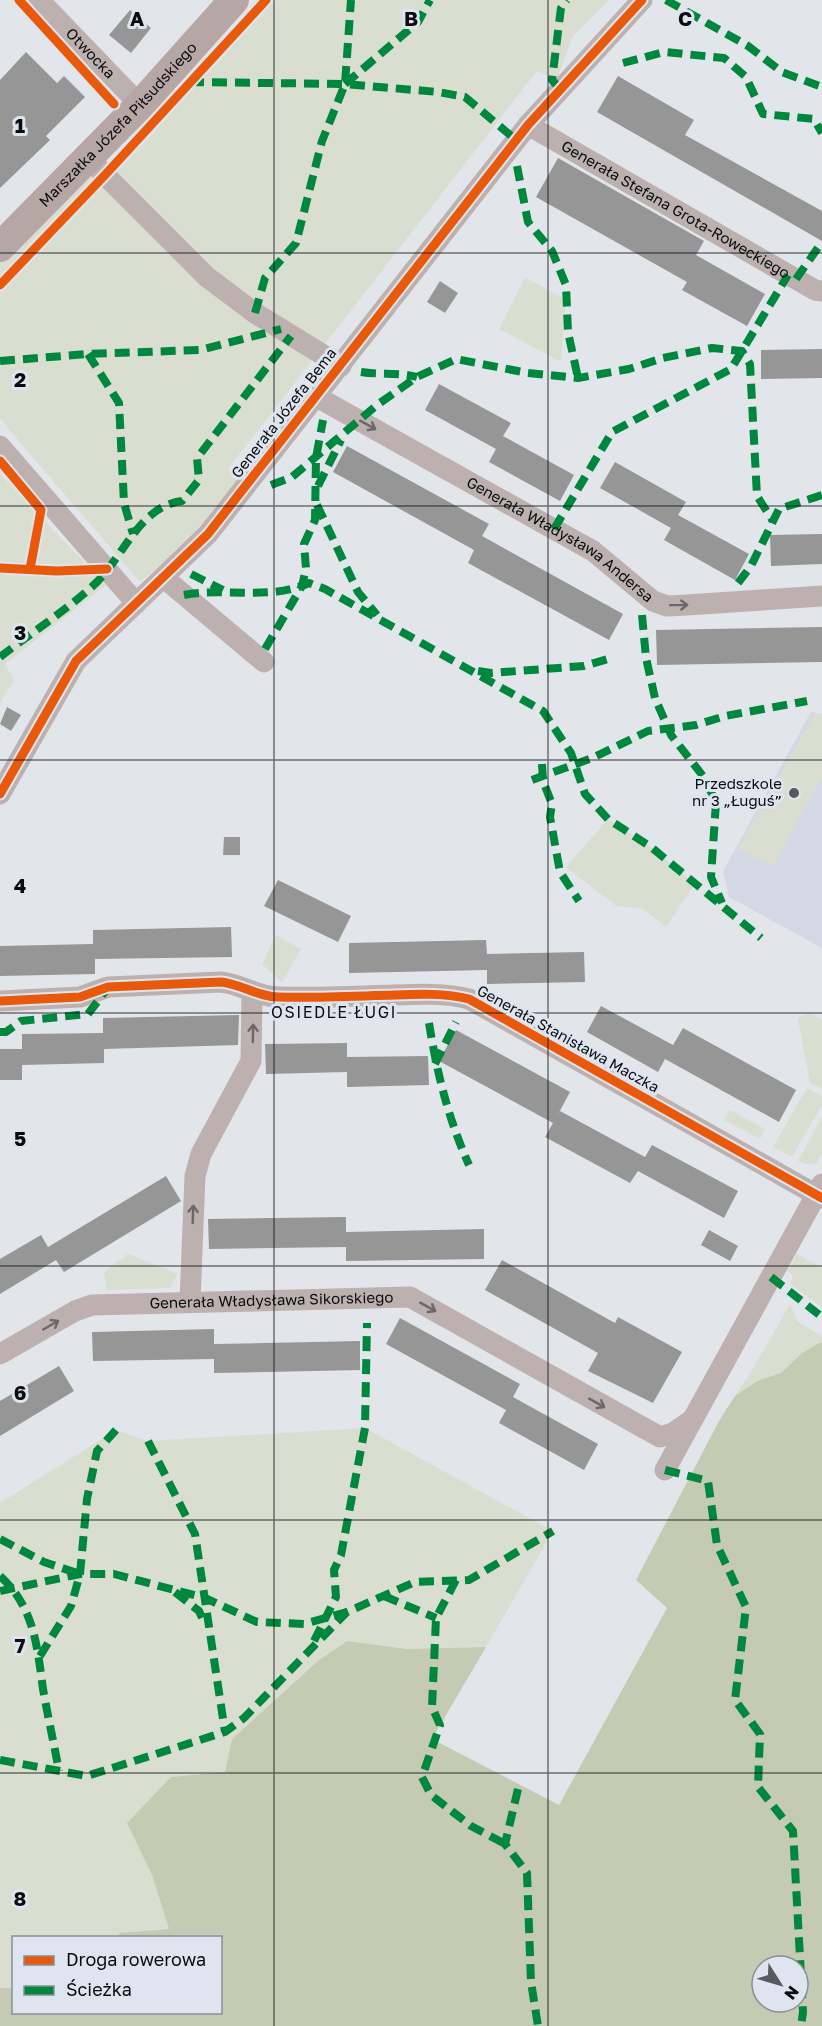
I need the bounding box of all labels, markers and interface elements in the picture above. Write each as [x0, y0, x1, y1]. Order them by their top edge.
text: A [130, 6, 144, 30]
text: B [404, 6, 418, 30]
text: C [678, 6, 692, 30]
street label: Otwocka [63, 24, 119, 82]
street label: Marszałka Józefa Piłsudskiego [35, 38, 200, 210]
text: 1 [15, 113, 25, 137]
street label: Generała Stefana Grota-Roweckiego [558, 136, 793, 282]
street label: Generała Józefa Bema [227, 344, 340, 481]
text: 2 [14, 367, 26, 391]
one-way arrow [359, 419, 376, 431]
street label: Generała Władysława Andersa [464, 472, 657, 605]
one-way arrow [668, 600, 688, 611]
text: 3 [14, 620, 26, 644]
place label: Przedszkole nr 3 „Ługuś” [692, 774, 782, 809]
marker: Przedszkole nr 3 „Ługuś” [787, 786, 801, 800]
text: 4 [14, 873, 26, 897]
street label: Generała Stanisława Maczka [474, 981, 663, 1096]
district label: OSIEDLE ŁUGI [271, 1002, 397, 1022]
one-way arrow [247, 1023, 258, 1043]
text: 5 [14, 1126, 26, 1150]
one-way arrow [187, 1205, 199, 1225]
street label: Generała Władysława Sikorskiego [149, 1287, 393, 1312]
one-way arrow [419, 1302, 436, 1314]
one-way arrow [42, 1319, 59, 1331]
text: 6 [14, 1380, 26, 1404]
one-way arrow [588, 1397, 605, 1409]
text: 7 [15, 1633, 26, 1657]
text: 8 [14, 1886, 26, 1910]
legend [12, 1936, 222, 2014]
text: Droga rowerowa [66, 1948, 206, 1970]
north arrow [750, 1954, 810, 2014]
text: Ścieżka [66, 1978, 132, 2000]
text: N [780, 1982, 804, 2004]

